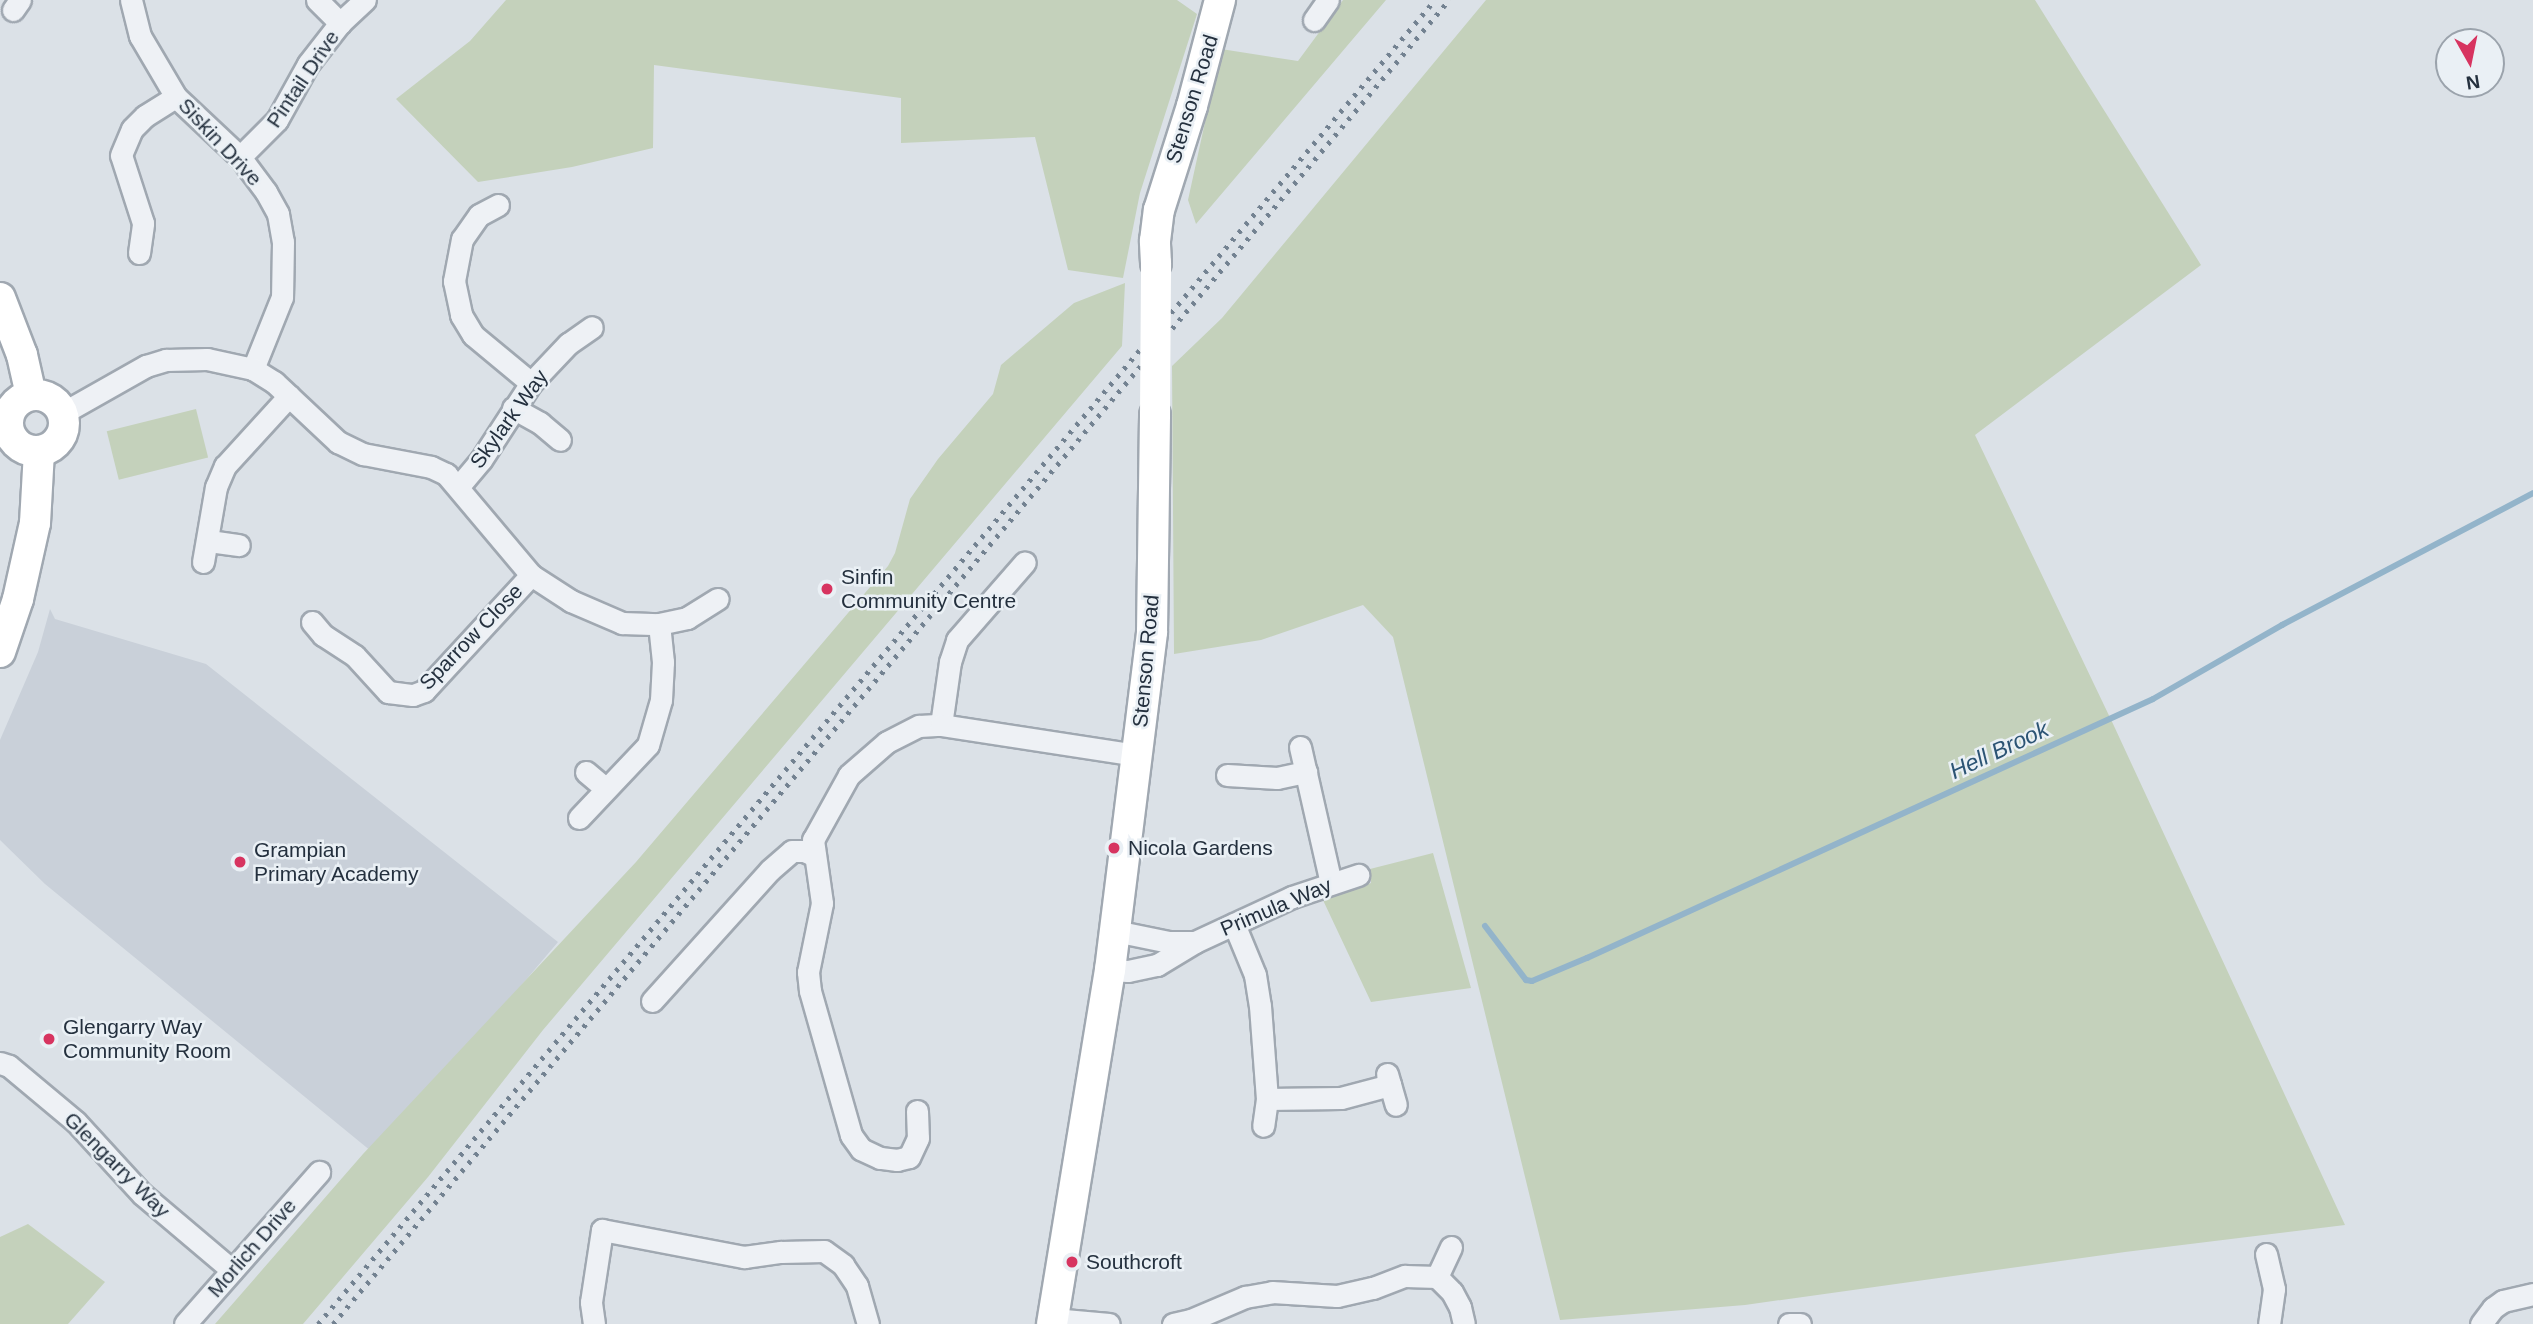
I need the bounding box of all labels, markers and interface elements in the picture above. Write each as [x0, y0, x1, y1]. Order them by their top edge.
street label: Pintail Drive [261, 26, 345, 132]
north arrow [2435, 28, 2505, 98]
street label: Stenson Road [1160, 32, 1224, 166]
text: N [2465, 71, 2481, 94]
street label: Siskin Drive [173, 93, 267, 191]
street label: Skylark Way [465, 365, 553, 473]
place label: Sinfin Community Centre [841, 564, 1016, 614]
street label: Sparrow Close [414, 579, 528, 695]
marker: Sinfin Community Centre [819, 581, 835, 597]
street label: Stenson Road [1128, 594, 1164, 728]
water label: Hell Brook [1945, 715, 2053, 785]
place label: Nicola Gardens [1128, 835, 1273, 861]
place label: Grampian Primary Academy [254, 837, 420, 887]
marker: Nicola Gardens [1106, 840, 1122, 856]
marker: Grampian Primary Academy [232, 854, 248, 870]
street label: Primula Way [1217, 872, 1335, 942]
place label: Glengarry Way Community Room [63, 1014, 231, 1064]
marker: Glengarry Way Community Room [41, 1031, 57, 1047]
street label: Glengarry Way [59, 1107, 175, 1223]
street label: Morlich Drive [202, 1194, 302, 1302]
place label: Southcroft [1086, 1249, 1182, 1275]
marker: Southcroft [1064, 1254, 1080, 1270]

